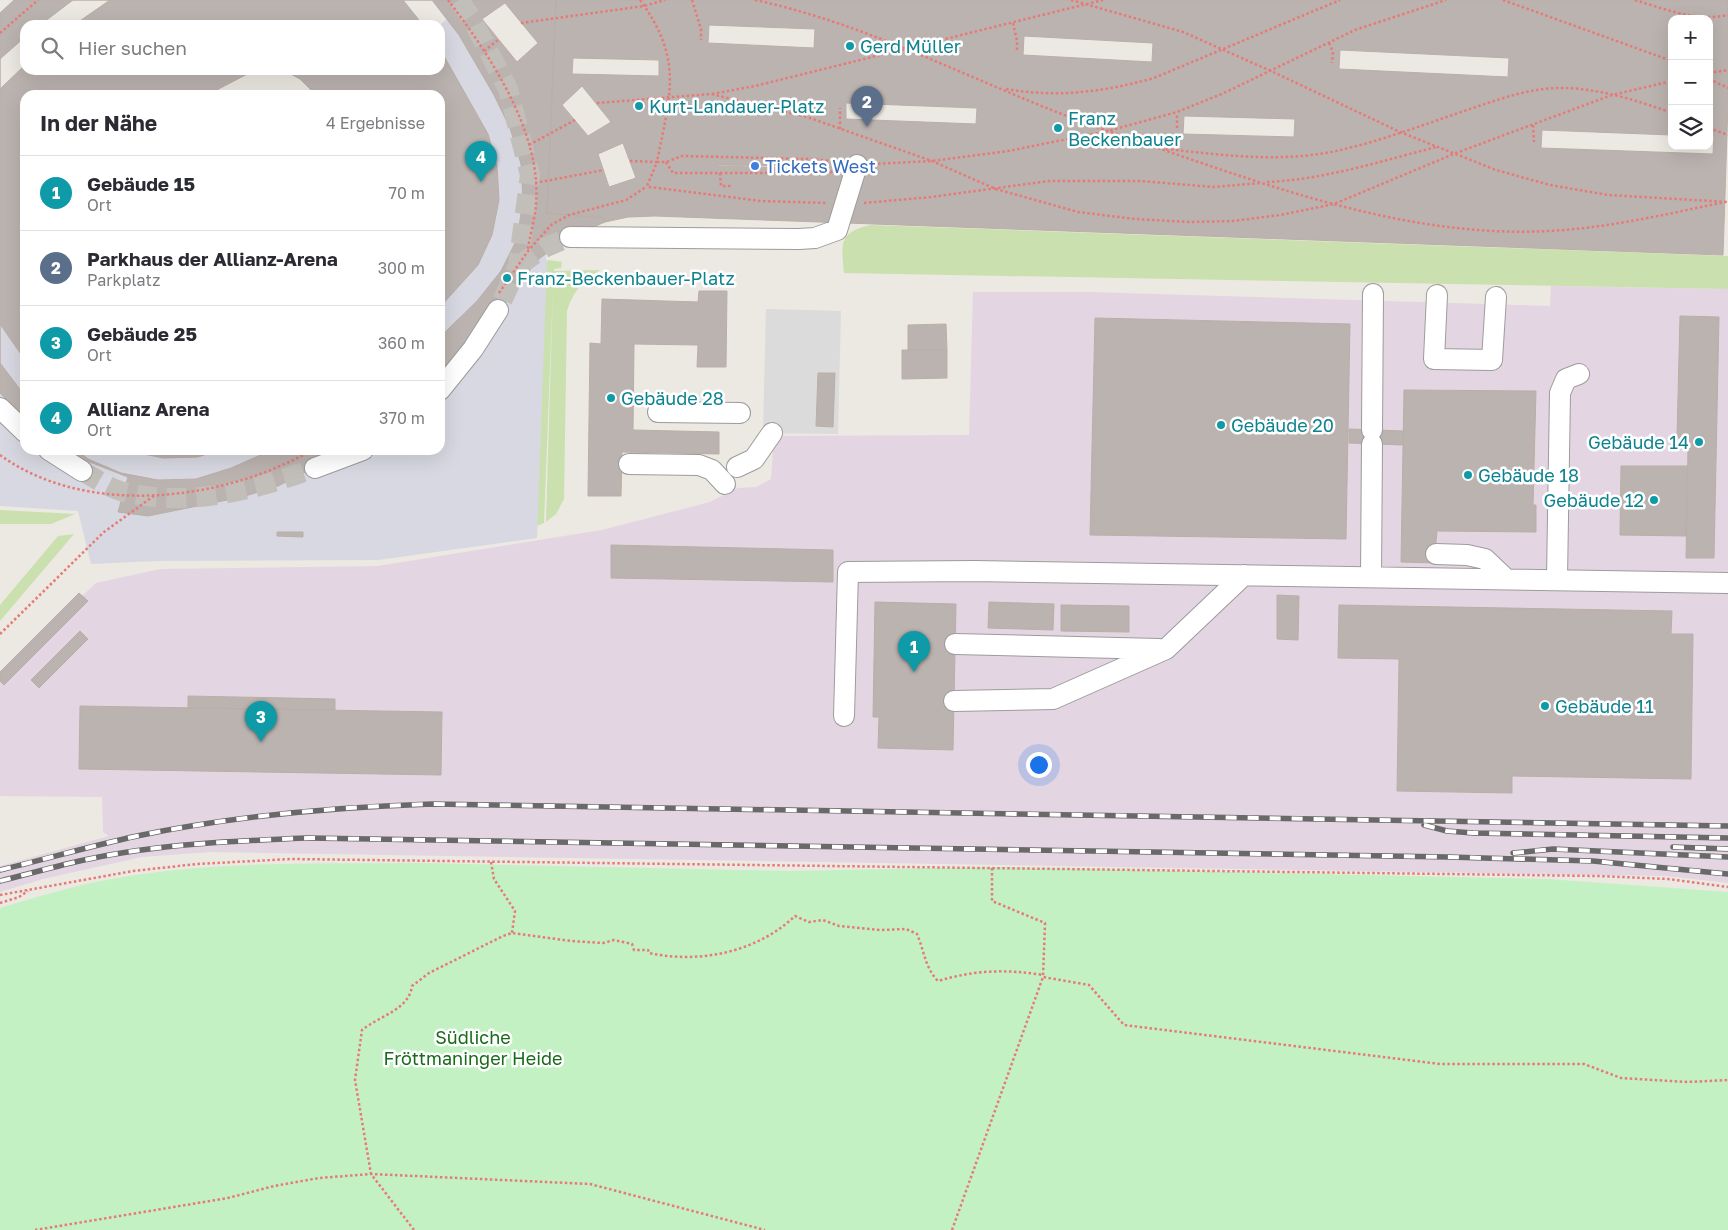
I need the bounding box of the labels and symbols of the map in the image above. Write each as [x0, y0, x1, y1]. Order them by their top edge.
place label: Gerd Müller [860, 35, 961, 57]
marker: Gerd Müller [844, 40, 856, 52]
pin: 2 [851, 86, 883, 127]
place label: Kurt-Landauer-Platz [649, 95, 824, 117]
marker: Kurt-Landauer-Platz [633, 100, 645, 112]
place label: Franz Beckenbauer [1068, 107, 1181, 150]
marker: Franz Beckenbauer [1052, 122, 1064, 134]
pin: 4 [465, 141, 497, 182]
place label: Tickets West [765, 155, 876, 177]
marker: Tickets West [749, 160, 761, 172]
place label: Franz-Beckenbauer-Platz [517, 267, 735, 289]
marker: Franz-Beckenbauer-Platz [501, 272, 513, 284]
place label: Gebäude 28 [621, 387, 724, 409]
marker: Gebäude 28 [605, 392, 617, 404]
place label: Gebäude 20 [1231, 414, 1334, 436]
marker: Gebäude 20 [1215, 419, 1227, 431]
place label: Gebäude 14 [1588, 431, 1689, 453]
marker: Gebäude 14 [1693, 436, 1705, 448]
place label: Gebäude 18 [1478, 464, 1579, 486]
marker: Gebäude 18 [1462, 469, 1474, 481]
place label: Gebäude 12 [1544, 489, 1644, 511]
marker: Gebäude 12 [1648, 494, 1660, 506]
pin: 1 [898, 631, 930, 672]
place label: Gebäude 11 [1555, 695, 1654, 717]
marker: Gebäude 11 [1539, 700, 1551, 712]
pin: 3 [245, 701, 277, 742]
your location [1026, 752, 1052, 778]
park label: Südliche Fröttmaninger Heide [383, 1026, 563, 1069]

